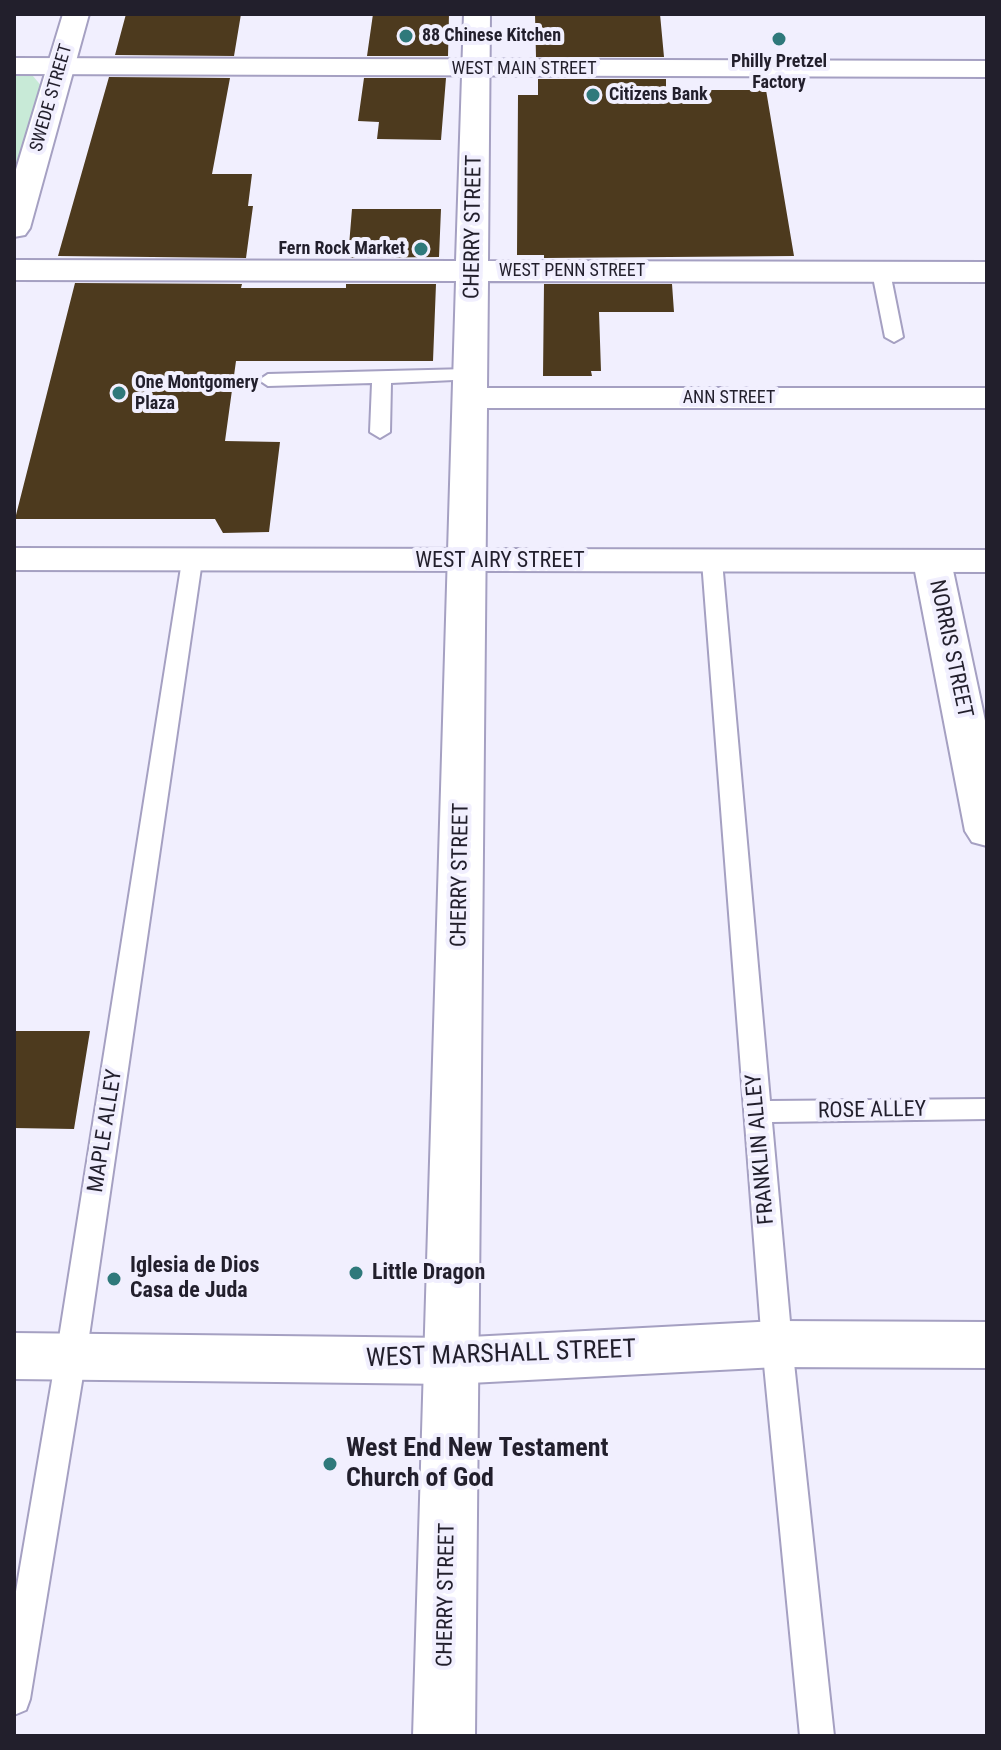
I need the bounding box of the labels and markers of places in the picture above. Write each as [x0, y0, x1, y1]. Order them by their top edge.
place label: 88 Chinese Kitchen [422, 25, 561, 47]
marker: 88 Chinese Kitchen [397, 27, 415, 45]
marker: Philly Pretzel Factory [770, 30, 788, 48]
place label: Philly Pretzel Factory [731, 51, 827, 94]
place label: Citizens Bank [609, 84, 708, 106]
marker: Citizens Bank [584, 86, 602, 104]
place label: Fern Rock Market [278, 238, 405, 260]
marker: Fern Rock Market [412, 240, 430, 258]
place label: One Montgomery Plaza [135, 372, 259, 414]
marker: One Montgomery Plaza [110, 384, 128, 402]
place label: Iglesia de Dios Casa de Juda [130, 1253, 259, 1304]
place label: Little Dragon [372, 1260, 485, 1286]
marker: Little Dragon [347, 1264, 365, 1282]
marker: Iglesia de Dios Casa de Juda [105, 1270, 123, 1288]
place label: West End New Testament Church of God [346, 1433, 608, 1494]
marker: West End New Testament Church of God [321, 1455, 339, 1473]

